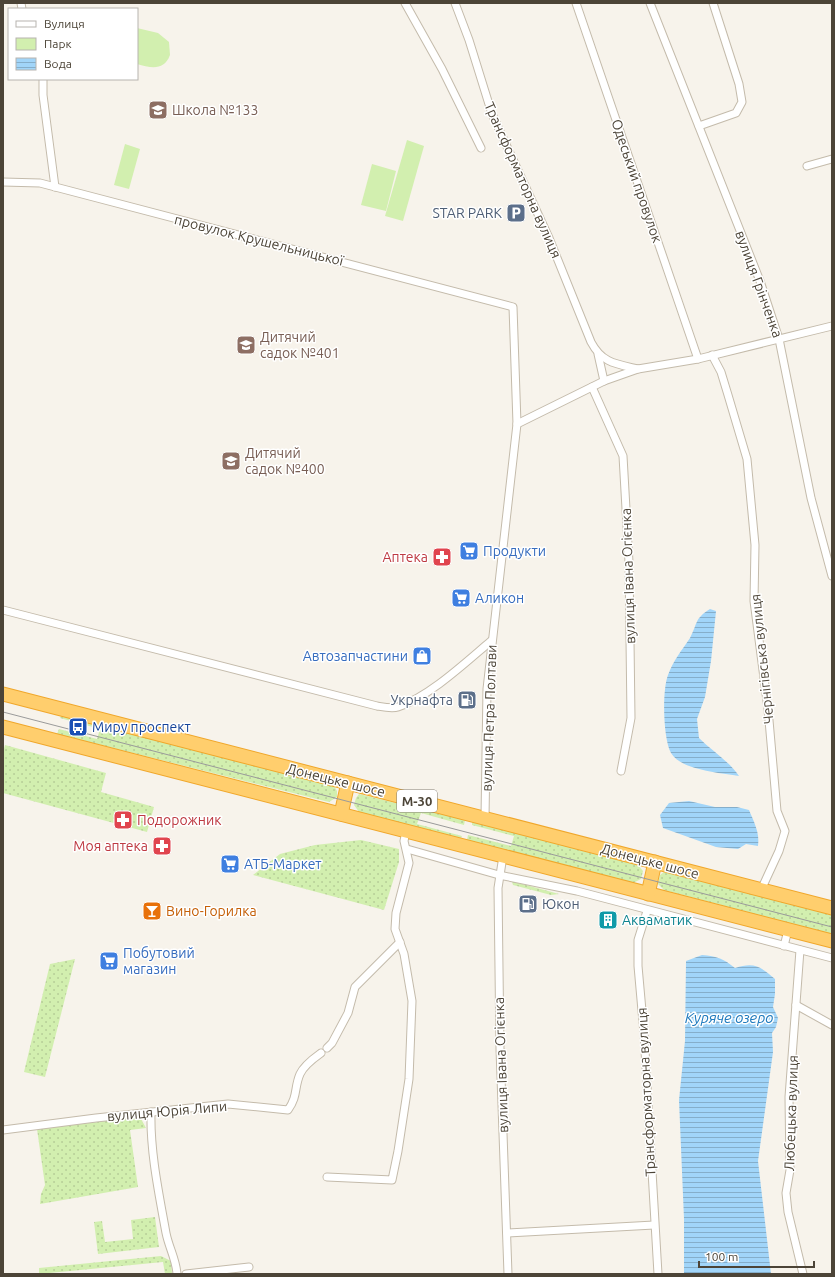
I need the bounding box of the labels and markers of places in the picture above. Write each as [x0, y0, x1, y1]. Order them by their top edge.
school or university icon: Школа №133 [147, 99, 169, 121]
place label: Школа №133 [172, 102, 258, 118]
parking icon: STAR PARK [505, 202, 527, 224]
place label: STAR PARK [432, 205, 502, 221]
place label: Дитячий садок №401 [260, 329, 340, 361]
school or university icon: Дитячий садок №401 [235, 334, 257, 356]
place label: Дитячий садок №400 [245, 445, 325, 477]
school or university icon: Дитячий садок №400 [220, 450, 242, 472]
supermarket icon: Продукти [458, 540, 480, 562]
place label: Продукти [483, 543, 546, 559]
pharmacy icon: Аптека [431, 546, 453, 568]
place label: Аптека [383, 549, 428, 565]
supermarket icon: Аликон [450, 587, 472, 609]
place label: Аликон [475, 590, 524, 606]
shop icon: Автозапчастини [411, 645, 433, 667]
place label: Автозапчастини [303, 648, 408, 664]
fuel station icon: Укрнафта [456, 689, 478, 711]
place label: Укрнафта [390, 692, 453, 708]
bus stop icon: Миру проспект [67, 716, 89, 738]
place label: Миру проспект [92, 719, 191, 735]
pharmacy icon: Подорожник [112, 809, 134, 831]
place label: Подорожник [137, 812, 222, 828]
pharmacy icon: Моя аптека [151, 835, 173, 857]
place label: Моя аптека [73, 838, 148, 854]
supermarket icon: АТБ-Маркет [219, 853, 241, 875]
place label: АТБ-Маркет [244, 856, 322, 872]
fuel station icon: Юкон [517, 893, 539, 915]
place label: Юкон [542, 896, 580, 912]
bar icon: Вино-Горилка [141, 900, 163, 922]
place label: Вино-Горилка [166, 903, 257, 919]
building icon: Акваматик [597, 909, 619, 931]
place label: Акваматик [622, 912, 692, 928]
place label: Побутовий магазин [123, 945, 195, 977]
supermarket icon: Побутовий магазин [98, 950, 120, 972]

